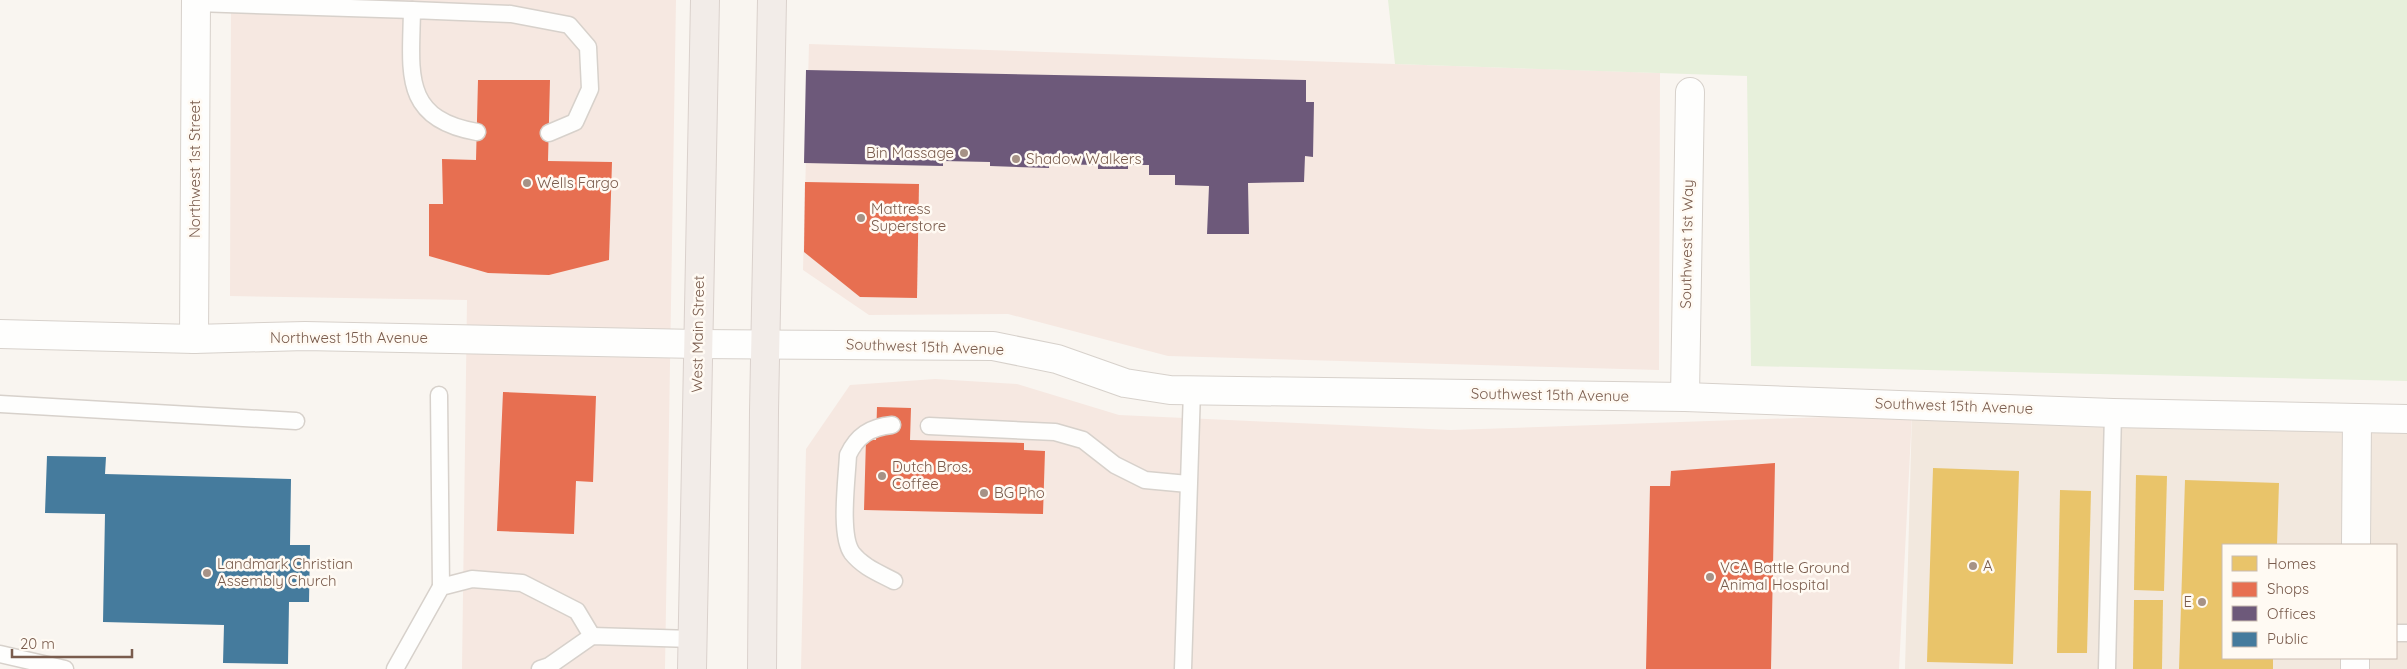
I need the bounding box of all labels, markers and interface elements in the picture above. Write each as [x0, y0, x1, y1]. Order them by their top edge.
street label: Northwest 1st Street [185, 100, 204, 238]
place label: Bin Massage [866, 143, 954, 162]
marker: Bin Massage [958, 147, 970, 159]
place label: Shadow Walkers [1026, 149, 1141, 168]
marker: Shadow Walkers [1010, 153, 1022, 165]
place label: Wells Fargo [537, 173, 619, 192]
marker: Wells Fargo [521, 177, 533, 189]
street label: Southwest 1st Way [1676, 179, 1697, 309]
place label: Mattress Superstore [871, 199, 946, 235]
marker: Mattress Superstore [855, 212, 867, 224]
street label: West Main Street [687, 275, 708, 393]
street label: Northwest 15th Avenue [270, 328, 428, 347]
street label: Southwest 15th Avenue [846, 334, 1004, 359]
street label: Southwest 15th Avenue [1471, 384, 1629, 405]
street label: Southwest 15th Avenue [1875, 393, 2033, 418]
place label: Dutch Bros. Coffee [892, 457, 971, 493]
marker: Dutch Bros. Coffee [876, 470, 888, 482]
place label: BG Pho [994, 483, 1045, 502]
marker: BG Pho [978, 487, 990, 499]
legend [2222, 544, 2397, 659]
place label: Landmark Christian Assembly Church [217, 554, 353, 590]
text: Homes [2267, 554, 2316, 573]
place label: A [1983, 556, 1993, 575]
place label: VCA Battle Ground Animal Hospital [1720, 558, 1850, 594]
marker: A [1967, 560, 1979, 572]
marker: Landmark Christian Assembly Church [201, 567, 213, 579]
marker: VCA Battle Ground Animal Hospital [1704, 571, 1716, 583]
text: Shops [2267, 579, 2309, 598]
place label: E [2183, 592, 2192, 611]
marker: E [2196, 596, 2208, 608]
text: Offices [2267, 604, 2316, 623]
scale bar [12, 626, 132, 658]
text: Public [2267, 629, 2308, 648]
text: 20 m [20, 634, 55, 653]

